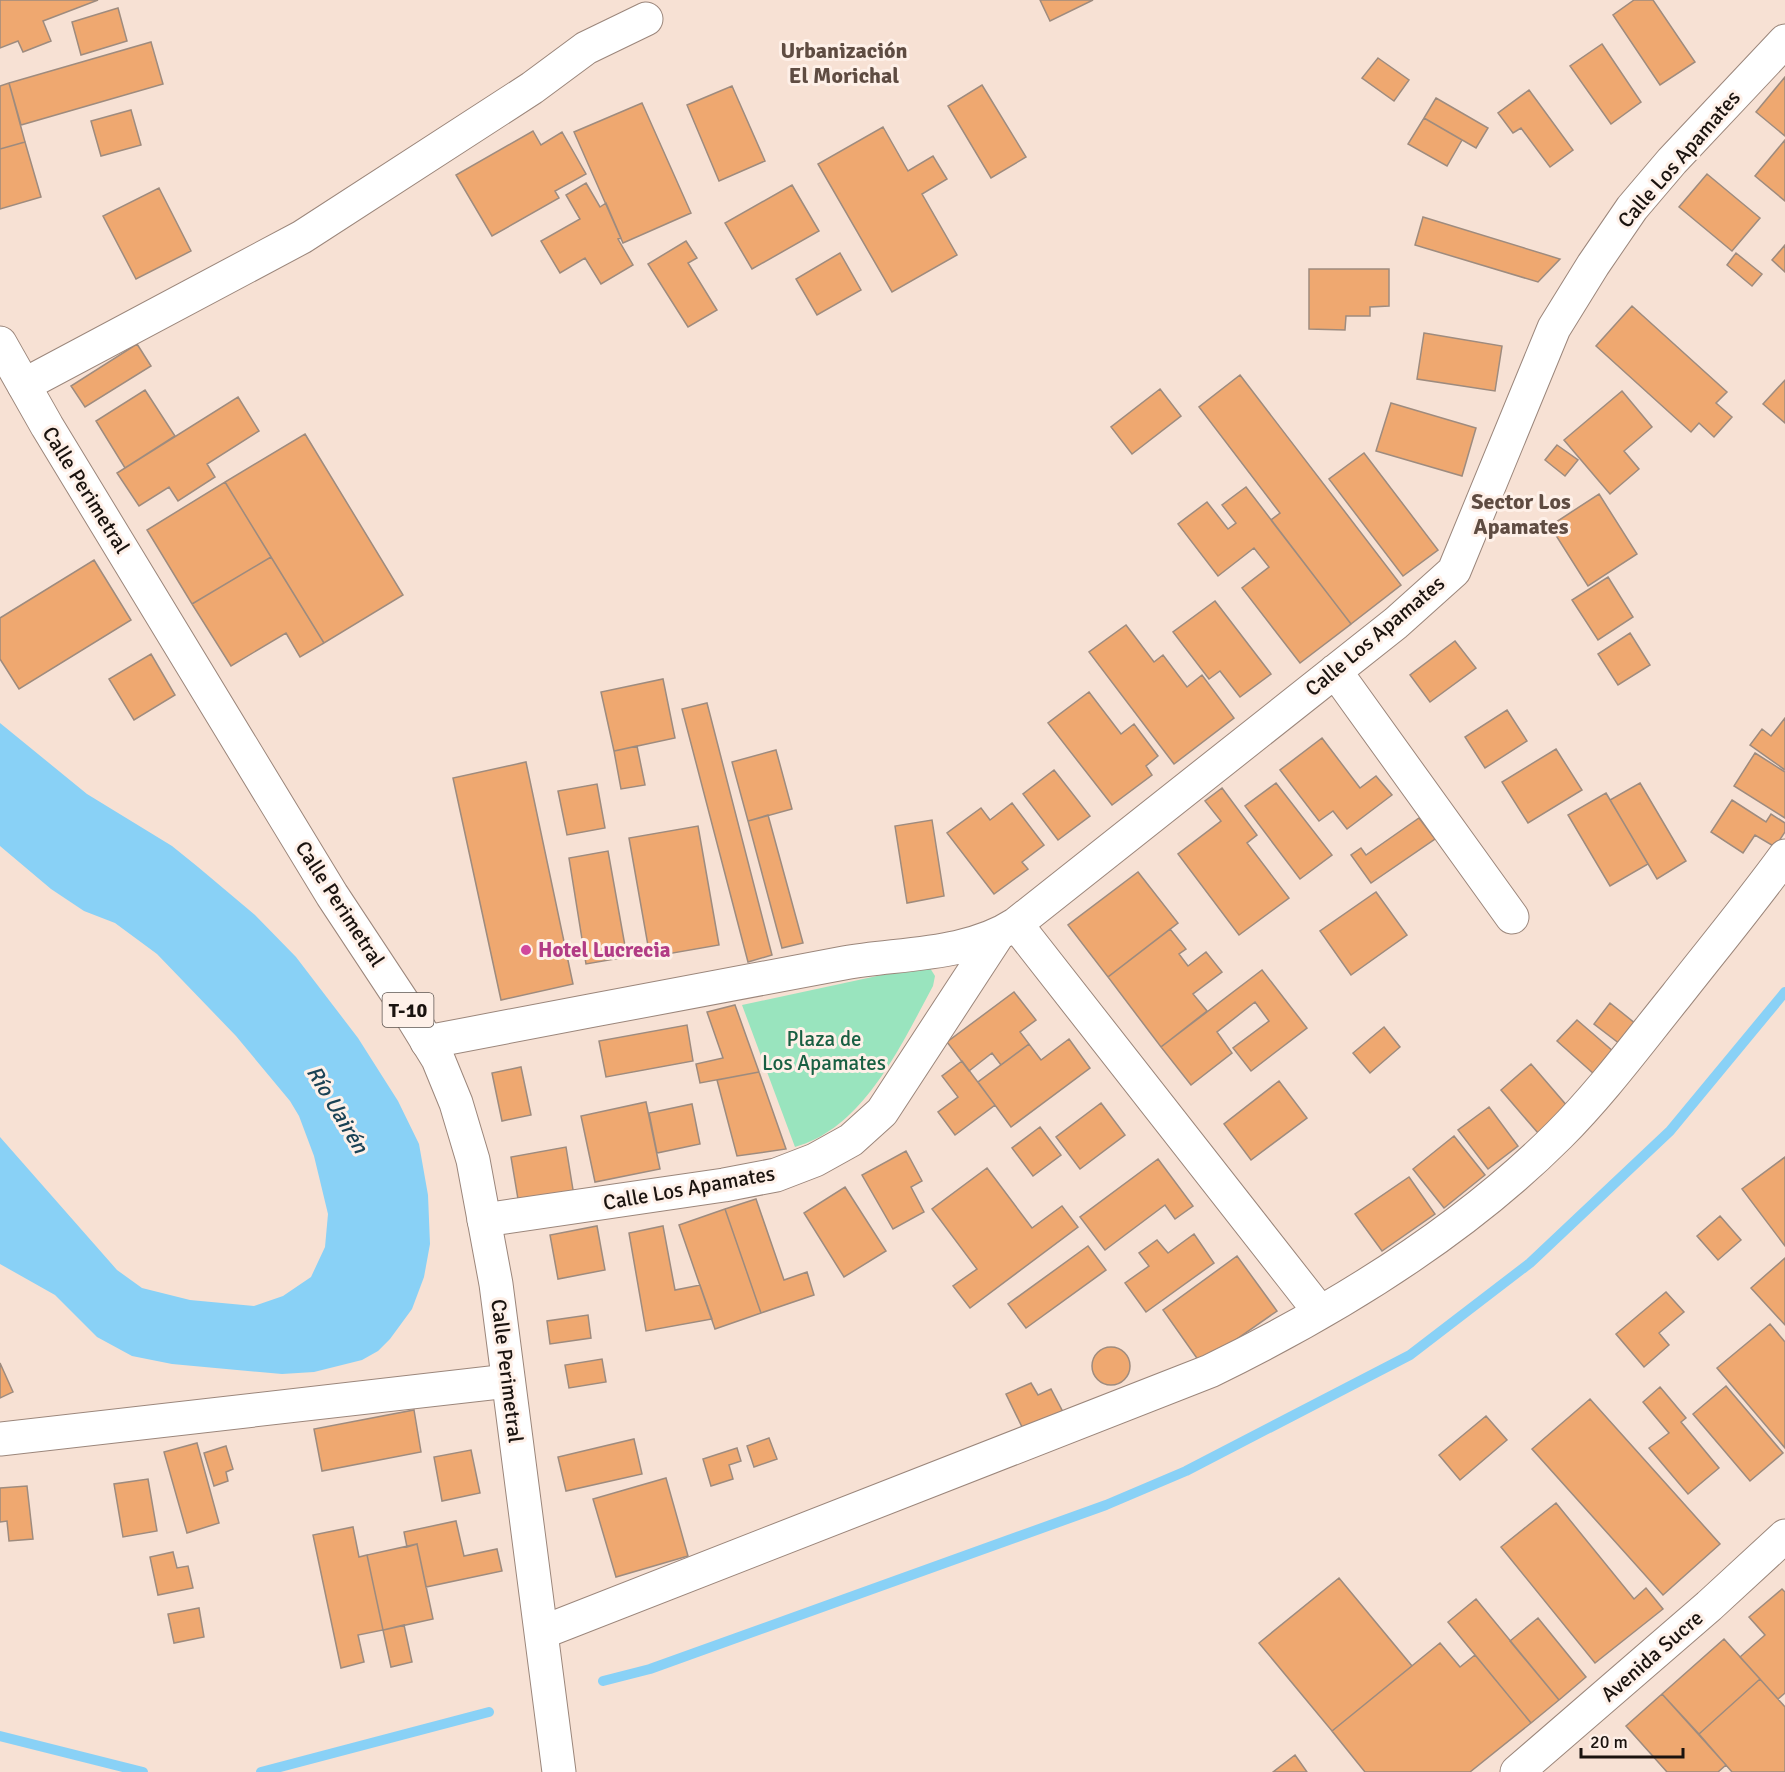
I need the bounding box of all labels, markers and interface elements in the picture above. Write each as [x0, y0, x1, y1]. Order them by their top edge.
district label: Urbanización El Morichal [781, 37, 908, 89]
street label: Calle Los Apamates [1612, 85, 1746, 233]
street label: Calle Perimetral [37, 422, 135, 558]
district label: Sector Los Apamates [1471, 488, 1571, 540]
street label: Calle Los Apamates [1300, 570, 1450, 702]
street label: Calle Perimetral [290, 836, 390, 972]
place label: Hotel Lucrecia [538, 937, 671, 963]
marker: Hotel Lucrecia [519, 943, 533, 957]
road number: T-10 [382, 993, 434, 1027]
park label: Plaza de Los Apamates [762, 1026, 886, 1076]
water label: Río Uairén [301, 1061, 375, 1159]
street label: Calle Los Apamates [601, 1160, 777, 1216]
street label: Calle Perimetral [485, 1298, 529, 1444]
street label: Avenida Sucre [1596, 1605, 1708, 1707]
scale bar [1581, 1721, 1683, 1759]
text: 20 m [1590, 1731, 1628, 1753]

